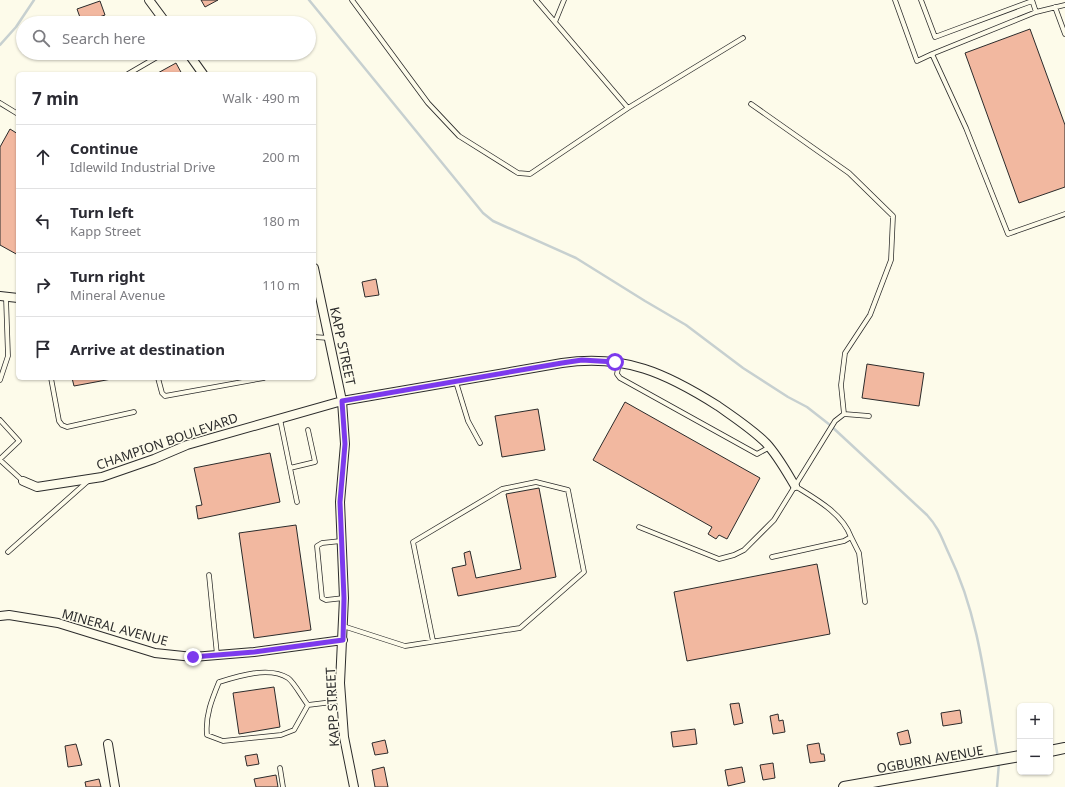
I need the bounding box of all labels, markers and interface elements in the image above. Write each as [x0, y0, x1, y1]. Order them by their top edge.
search box [16, 16, 316, 60]
icon: search [30, 27, 52, 49]
text: Search here [62, 28, 145, 48]
text: 7 min [32, 87, 79, 110]
text: Walk · 490 m [222, 89, 300, 107]
text: Continue [70, 138, 138, 158]
icon: ahead [32, 146, 54, 168]
text: 200 m [262, 148, 300, 166]
text: Idlewild Industrial Drive [70, 158, 215, 176]
text: Turn left [70, 202, 134, 222]
icon: left [32, 210, 54, 232]
text: 180 m [262, 212, 300, 230]
text: Kapp Street [70, 222, 141, 240]
text: Turn right [70, 266, 145, 286]
icon: right [32, 274, 54, 296]
text: 110 m [262, 276, 300, 294]
text: Mineral Avenue [70, 286, 165, 304]
street label: KAPP STREET [326, 305, 360, 388]
icon: arrive [32, 338, 54, 360]
text: Arrive at destination [70, 339, 225, 359]
route start [606, 353, 624, 371]
street label: CHAMPION BOULEVARD [94, 408, 240, 474]
street label: MINERAL AVENUE [60, 604, 170, 650]
route end [184, 648, 202, 666]
street label: KAPP STREET [321, 666, 343, 747]
map controls [1017, 703, 1053, 775]
button: + [1017, 703, 1053, 739]
button: − [1017, 739, 1053, 775]
street label: OGBURN AVENUE [875, 741, 985, 777]

